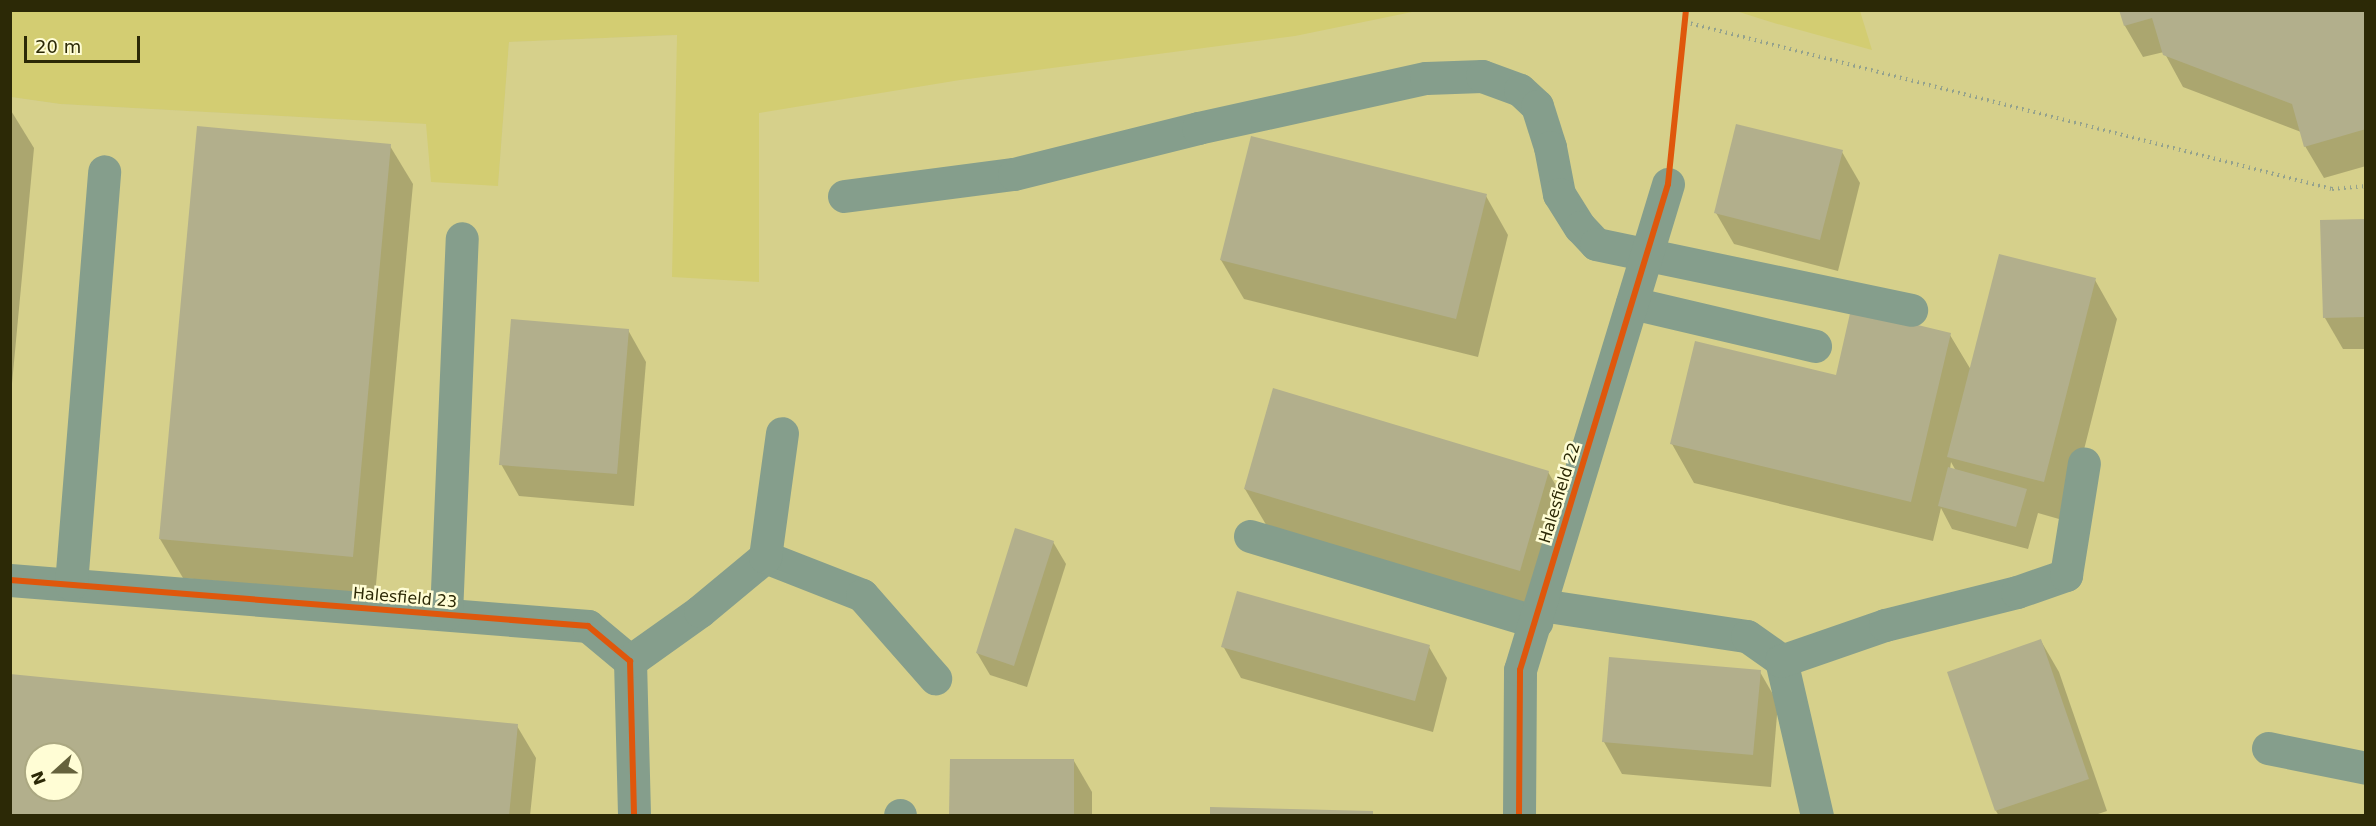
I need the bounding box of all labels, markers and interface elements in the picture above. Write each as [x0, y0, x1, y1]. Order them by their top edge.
scale bar [27, 24, 142, 62]
text: 20 m [35, 36, 81, 57]
street label: Halesfield 22 [1536, 440, 1584, 546]
street label: Halesfield 23 [352, 584, 458, 612]
north arrow [24, 742, 84, 802]
text: N [27, 768, 50, 788]

